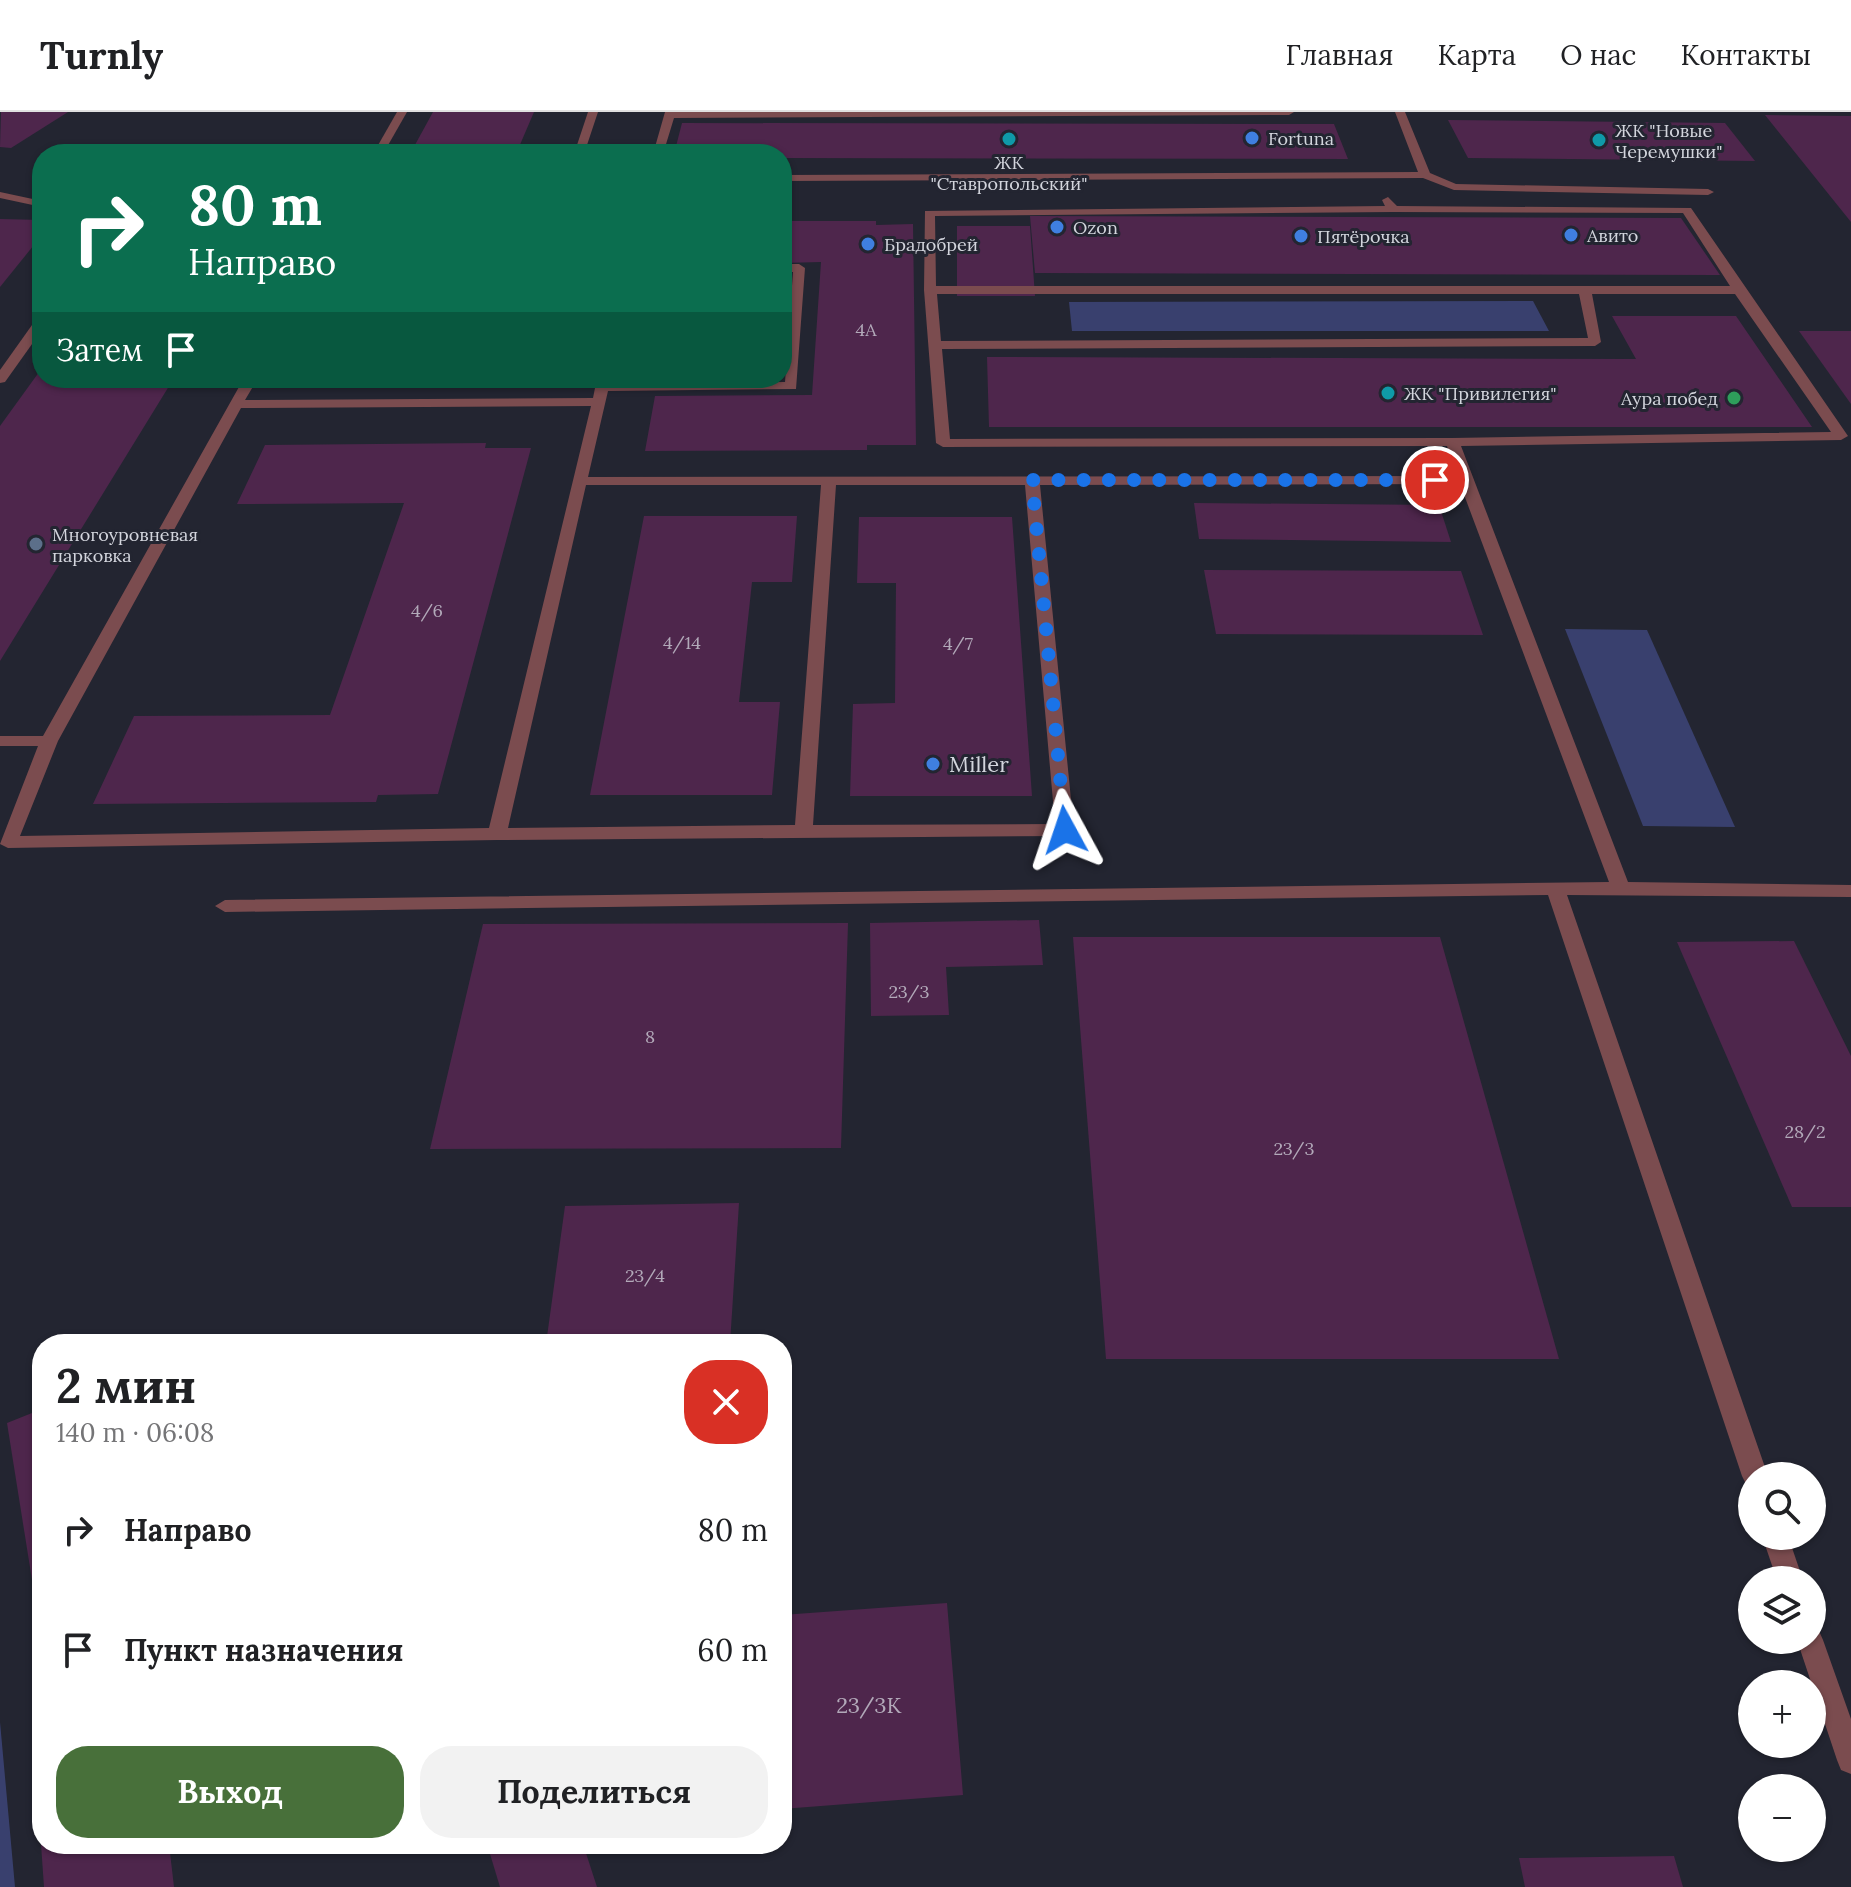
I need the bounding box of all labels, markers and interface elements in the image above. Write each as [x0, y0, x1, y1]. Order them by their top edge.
text: Turnly [40, 31, 163, 79]
text: Главная [1285, 37, 1394, 73]
text: Карта [1438, 37, 1516, 73]
text: О нас [1560, 37, 1637, 73]
text: Контакты [1681, 37, 1811, 73]
place label: ЖК "Новые Черемушки" [1615, 119, 1722, 163]
place label: Fortuna [1268, 127, 1334, 150]
marker: Fortuna [1243, 129, 1261, 147]
marker: ЖК "Ставропольский" [1000, 130, 1018, 148]
marker: ЖК "Новые Черемушки" [1590, 131, 1608, 149]
place label: ЖК "Ставропольский" [930, 151, 1088, 195]
text: 80 m [188, 169, 322, 240]
icon: right [56, 176, 160, 280]
place label: Ozon [1073, 216, 1118, 239]
marker: Ozon [1048, 218, 1066, 236]
place label: Авито [1586, 224, 1638, 247]
place label: Пятёрочка [1317, 225, 1409, 248]
marker: Авито [1562, 226, 1580, 244]
marker: Пятёрочка [1292, 227, 1310, 245]
place label: Брадобрей [884, 233, 978, 256]
marker: Брадобрей [859, 235, 877, 253]
text: Направо [188, 239, 336, 285]
house number: 4А [855, 318, 877, 341]
icon: arrive [159, 328, 203, 372]
text: Затем [56, 331, 143, 369]
place label: ЖК "Привилегия" [1404, 382, 1557, 405]
marker: ЖК "Привилегия" [1379, 384, 1397, 402]
place label: Аура побед [1620, 387, 1718, 410]
marker: Аура побед [1725, 389, 1743, 407]
pin [1401, 446, 1469, 514]
icon: arrive [1413, 458, 1457, 502]
place label: Многоуровневая парковка [52, 523, 198, 567]
marker: Многоуровневая парковка [27, 535, 45, 553]
house number: 4/6 [411, 599, 443, 622]
house number: 4/14 [663, 631, 701, 654]
house number: 4/7 [943, 632, 973, 655]
place label: Miller [949, 750, 1009, 778]
marker: Miller [924, 755, 942, 773]
position arrow [1023, 788, 1107, 872]
house number: 23/3 [888, 980, 930, 1003]
house number: 8 [645, 1025, 655, 1048]
house number: 28/2 [1784, 1120, 1826, 1143]
house number: 23/3 [1273, 1137, 1315, 1160]
house number: 23/4 [625, 1264, 665, 1287]
text: 2 мин [56, 1355, 196, 1416]
button: close [684, 1360, 768, 1444]
text: 140 m · 06:08 [56, 1416, 214, 1449]
map controls [1738, 1462, 1826, 1862]
button: search [1738, 1462, 1826, 1550]
icon: right [56, 1508, 100, 1552]
text: Направо [124, 1511, 252, 1549]
text: 80 m [698, 1511, 768, 1549]
button: layers [1738, 1566, 1826, 1654]
icon: arrive [56, 1628, 100, 1672]
text: Пункт назначения [124, 1631, 403, 1669]
text: 60 m [697, 1631, 768, 1669]
button: + [1738, 1670, 1826, 1758]
house number: 23/3К [836, 1691, 902, 1719]
button: Выход [56, 1746, 404, 1838]
button: Поделиться [420, 1746, 768, 1838]
button: − [1738, 1774, 1826, 1862]

